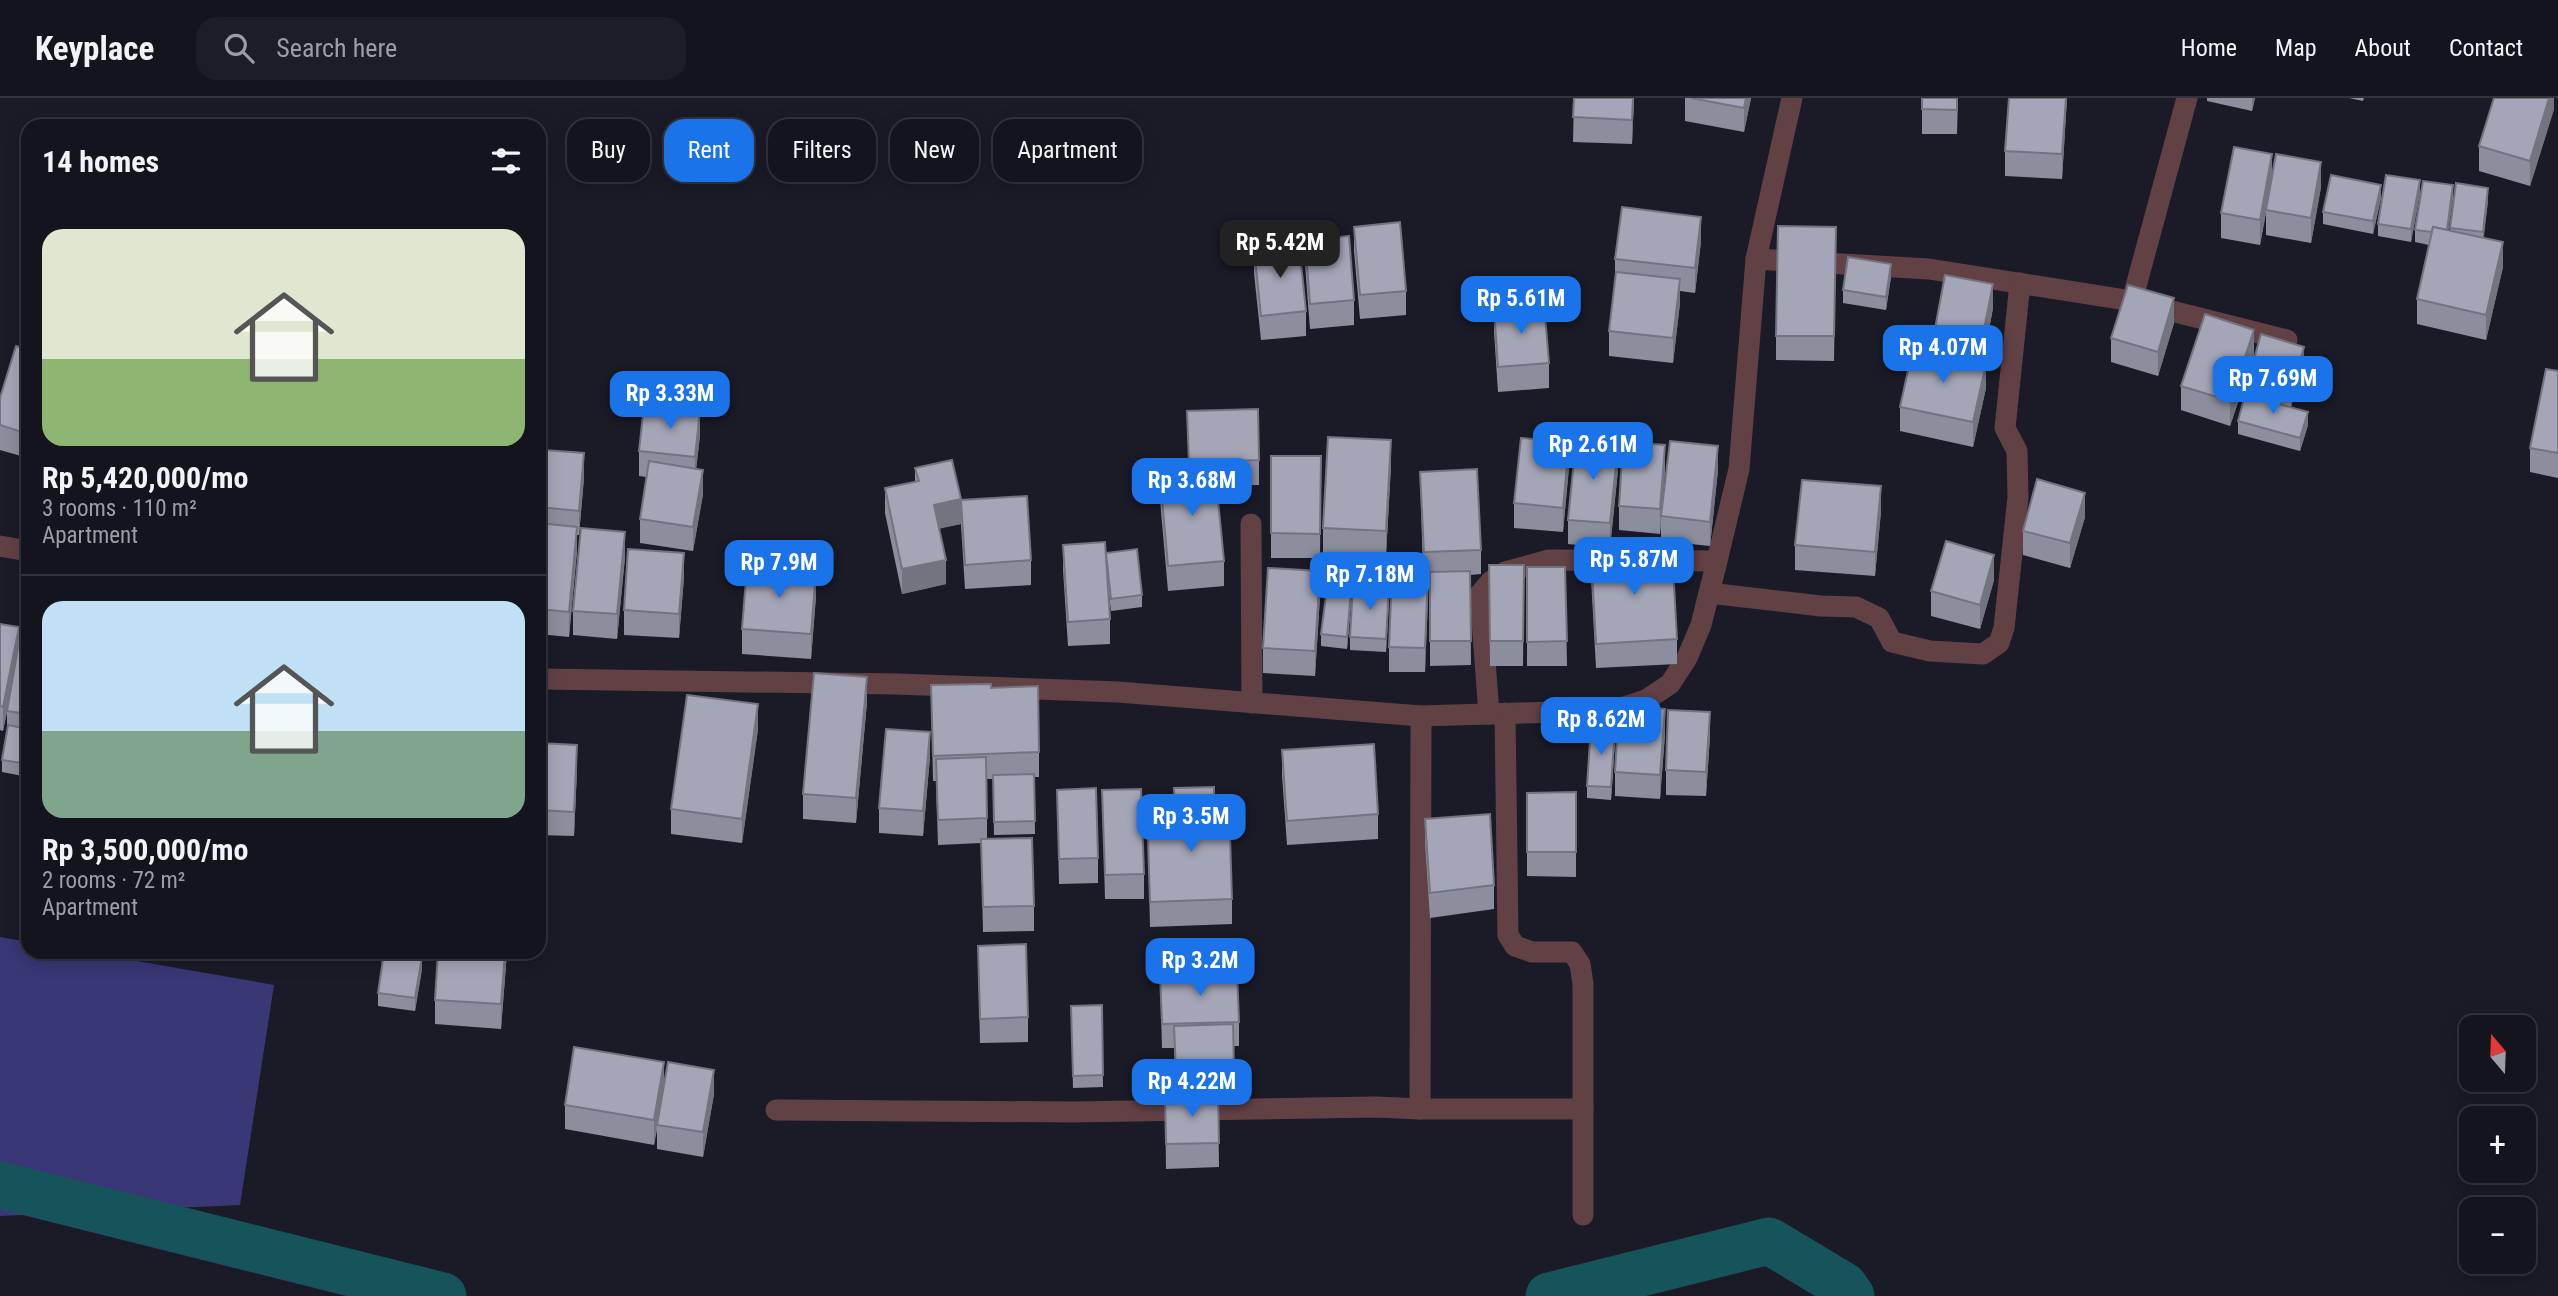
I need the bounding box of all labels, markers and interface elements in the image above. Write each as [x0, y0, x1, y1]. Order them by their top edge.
search box [196, 17, 686, 80]
text: Keyplace [35, 29, 154, 68]
icon: search [220, 29, 258, 67]
text: Search here [276, 33, 397, 63]
text: Home [2181, 34, 2237, 62]
text: Map [2275, 34, 2317, 62]
text: About [2355, 34, 2411, 62]
text: Contact [2449, 34, 2523, 62]
chip: Buy [567, 119, 650, 182]
chip: Rent [664, 119, 754, 182]
chip: Filters [768, 119, 876, 182]
chip: New [890, 119, 979, 182]
chip: Apartment [993, 119, 1142, 182]
icon: filters [487, 142, 525, 180]
text: 14 homes [42, 144, 159, 179]
pin: Rp 5.42M [1208, 220, 1352, 280]
text: Rp 5.42M [1236, 229, 1324, 256]
icon: home [221, 274, 347, 400]
pin: Rp 5.61M [1449, 276, 1593, 336]
text: Rp 5.61M [1477, 285, 1565, 312]
pin: Rp 4.07M [1871, 326, 2015, 385]
text: Rp 4.07M [1899, 334, 1987, 361]
pin: Rp 7.69M [2201, 356, 2345, 416]
text: Rp 7.69M [2229, 365, 2317, 392]
pin: Rp 3.33M [598, 372, 742, 431]
text: Rp 3.33M [626, 380, 714, 407]
pin: Rp 2.61M [1521, 422, 1665, 482]
text: Rp 2.61M [1549, 431, 1637, 458]
pin: Rp 3.68M [1120, 458, 1264, 518]
text: Rp 5,420,000/mo [42, 460, 248, 495]
text: Rp 3.68M [1148, 467, 1236, 494]
text: 3 rooms · 110 m² [42, 495, 197, 522]
text: Apartment [42, 522, 138, 549]
pin: Rp 5.87M [1562, 538, 1706, 597]
pin: Rp 7.9M [714, 540, 844, 600]
text: Rp 5.87M [1590, 546, 1678, 573]
text: Rp 7.9M [741, 549, 817, 576]
pin: Rp 7.18M [1298, 552, 1442, 612]
text: Rp 7.18M [1326, 561, 1414, 588]
icon: home [221, 646, 347, 772]
pin: Rp 8.62M [1529, 698, 1673, 757]
text: Rp 8.62M [1557, 706, 1645, 733]
pin: Rp 3.5M [1126, 794, 1256, 854]
text: Rp 3.5M [1153, 803, 1229, 830]
text: Rp 3,500,000/mo [42, 832, 248, 867]
text: 2 rooms · 72 m² [42, 867, 185, 894]
text: Apartment [42, 894, 138, 921]
pin: Rp 3.2M [1135, 939, 1265, 998]
text: Rp 3.2M [1162, 947, 1238, 974]
north arrow [2459, 1015, 2536, 1092]
map controls [2459, 1015, 2536, 1274]
pin: Rp 4.22M [1120, 1060, 1264, 1119]
text: Rp 4.22M [1148, 1068, 1236, 1095]
button: + [2459, 1106, 2536, 1183]
button: − [2459, 1197, 2536, 1274]

